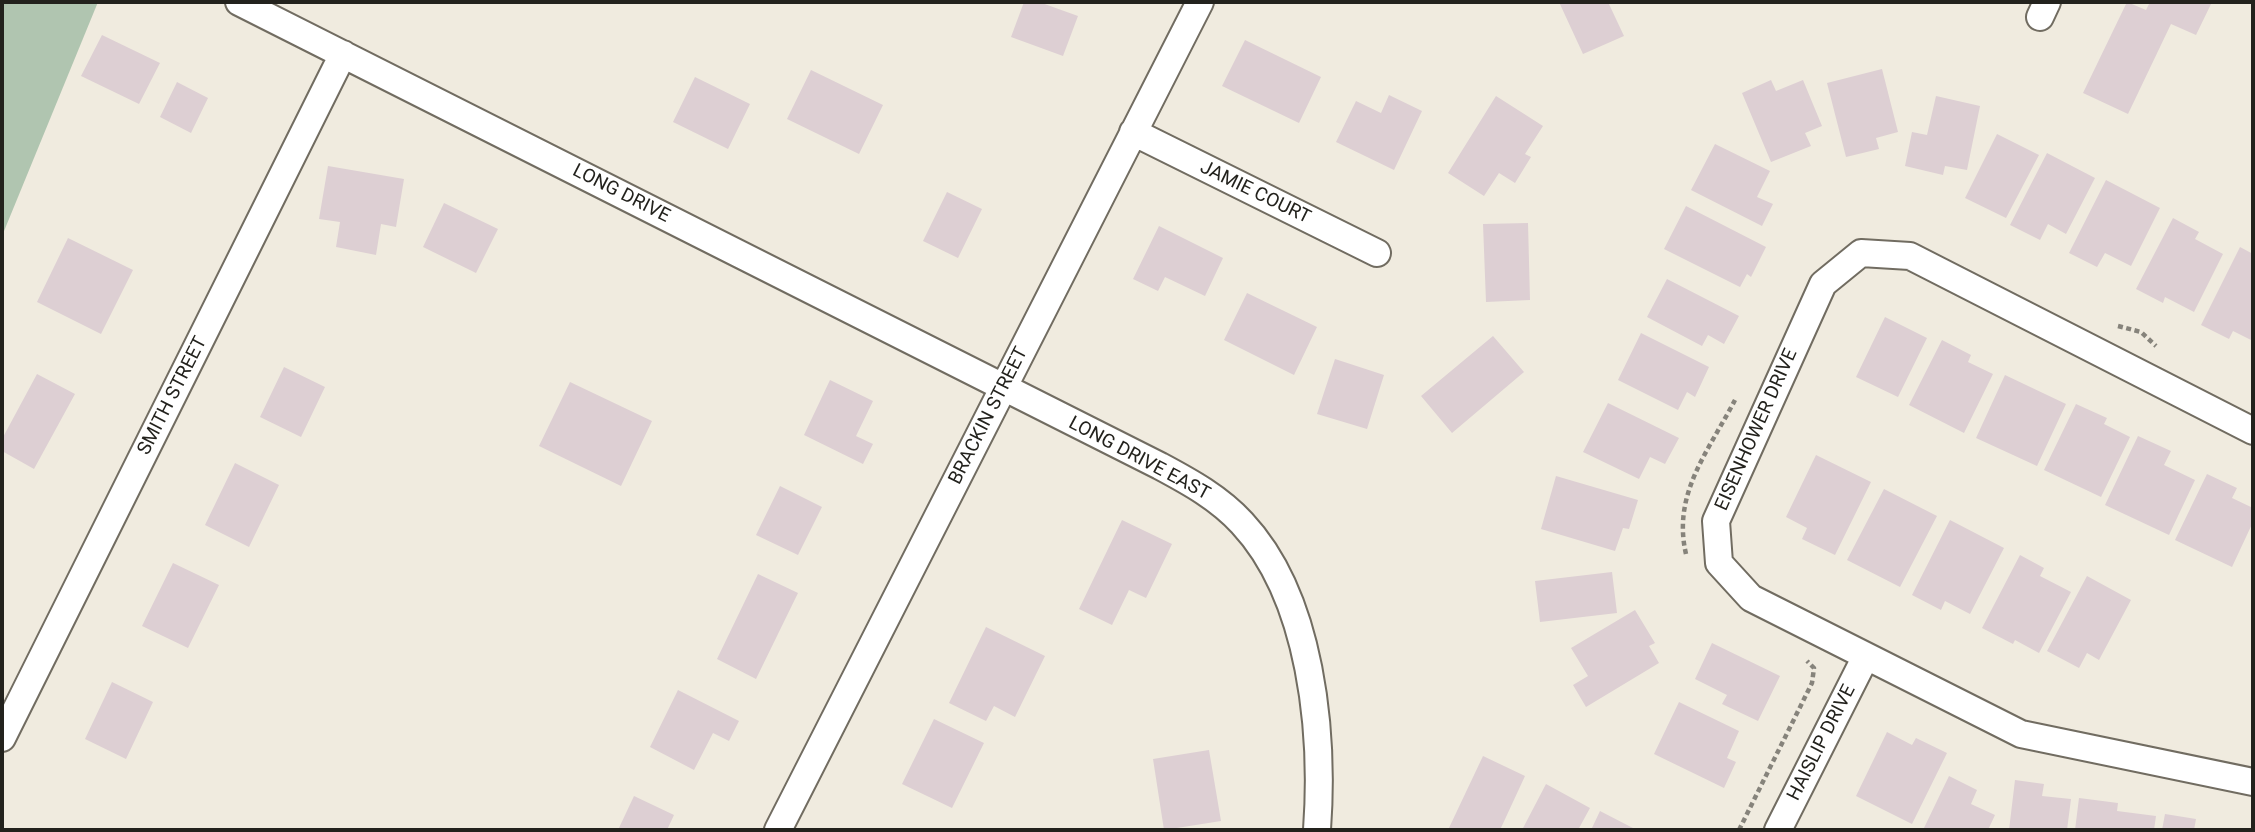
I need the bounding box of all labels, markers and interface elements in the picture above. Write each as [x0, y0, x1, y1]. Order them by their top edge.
street label: JAMIE COURT [1196, 156, 1314, 230]
street label: LONG DRIVE [569, 160, 673, 228]
street label: SMITH STREET [133, 333, 213, 459]
street label: BRACKIN STREET [945, 344, 1033, 488]
street label: EISENHOWER DRIVE [1711, 346, 1803, 514]
street label: LONG DRIVE EAST [1064, 412, 1214, 506]
street label: HAISLIP DRIVE [1783, 681, 1861, 805]

